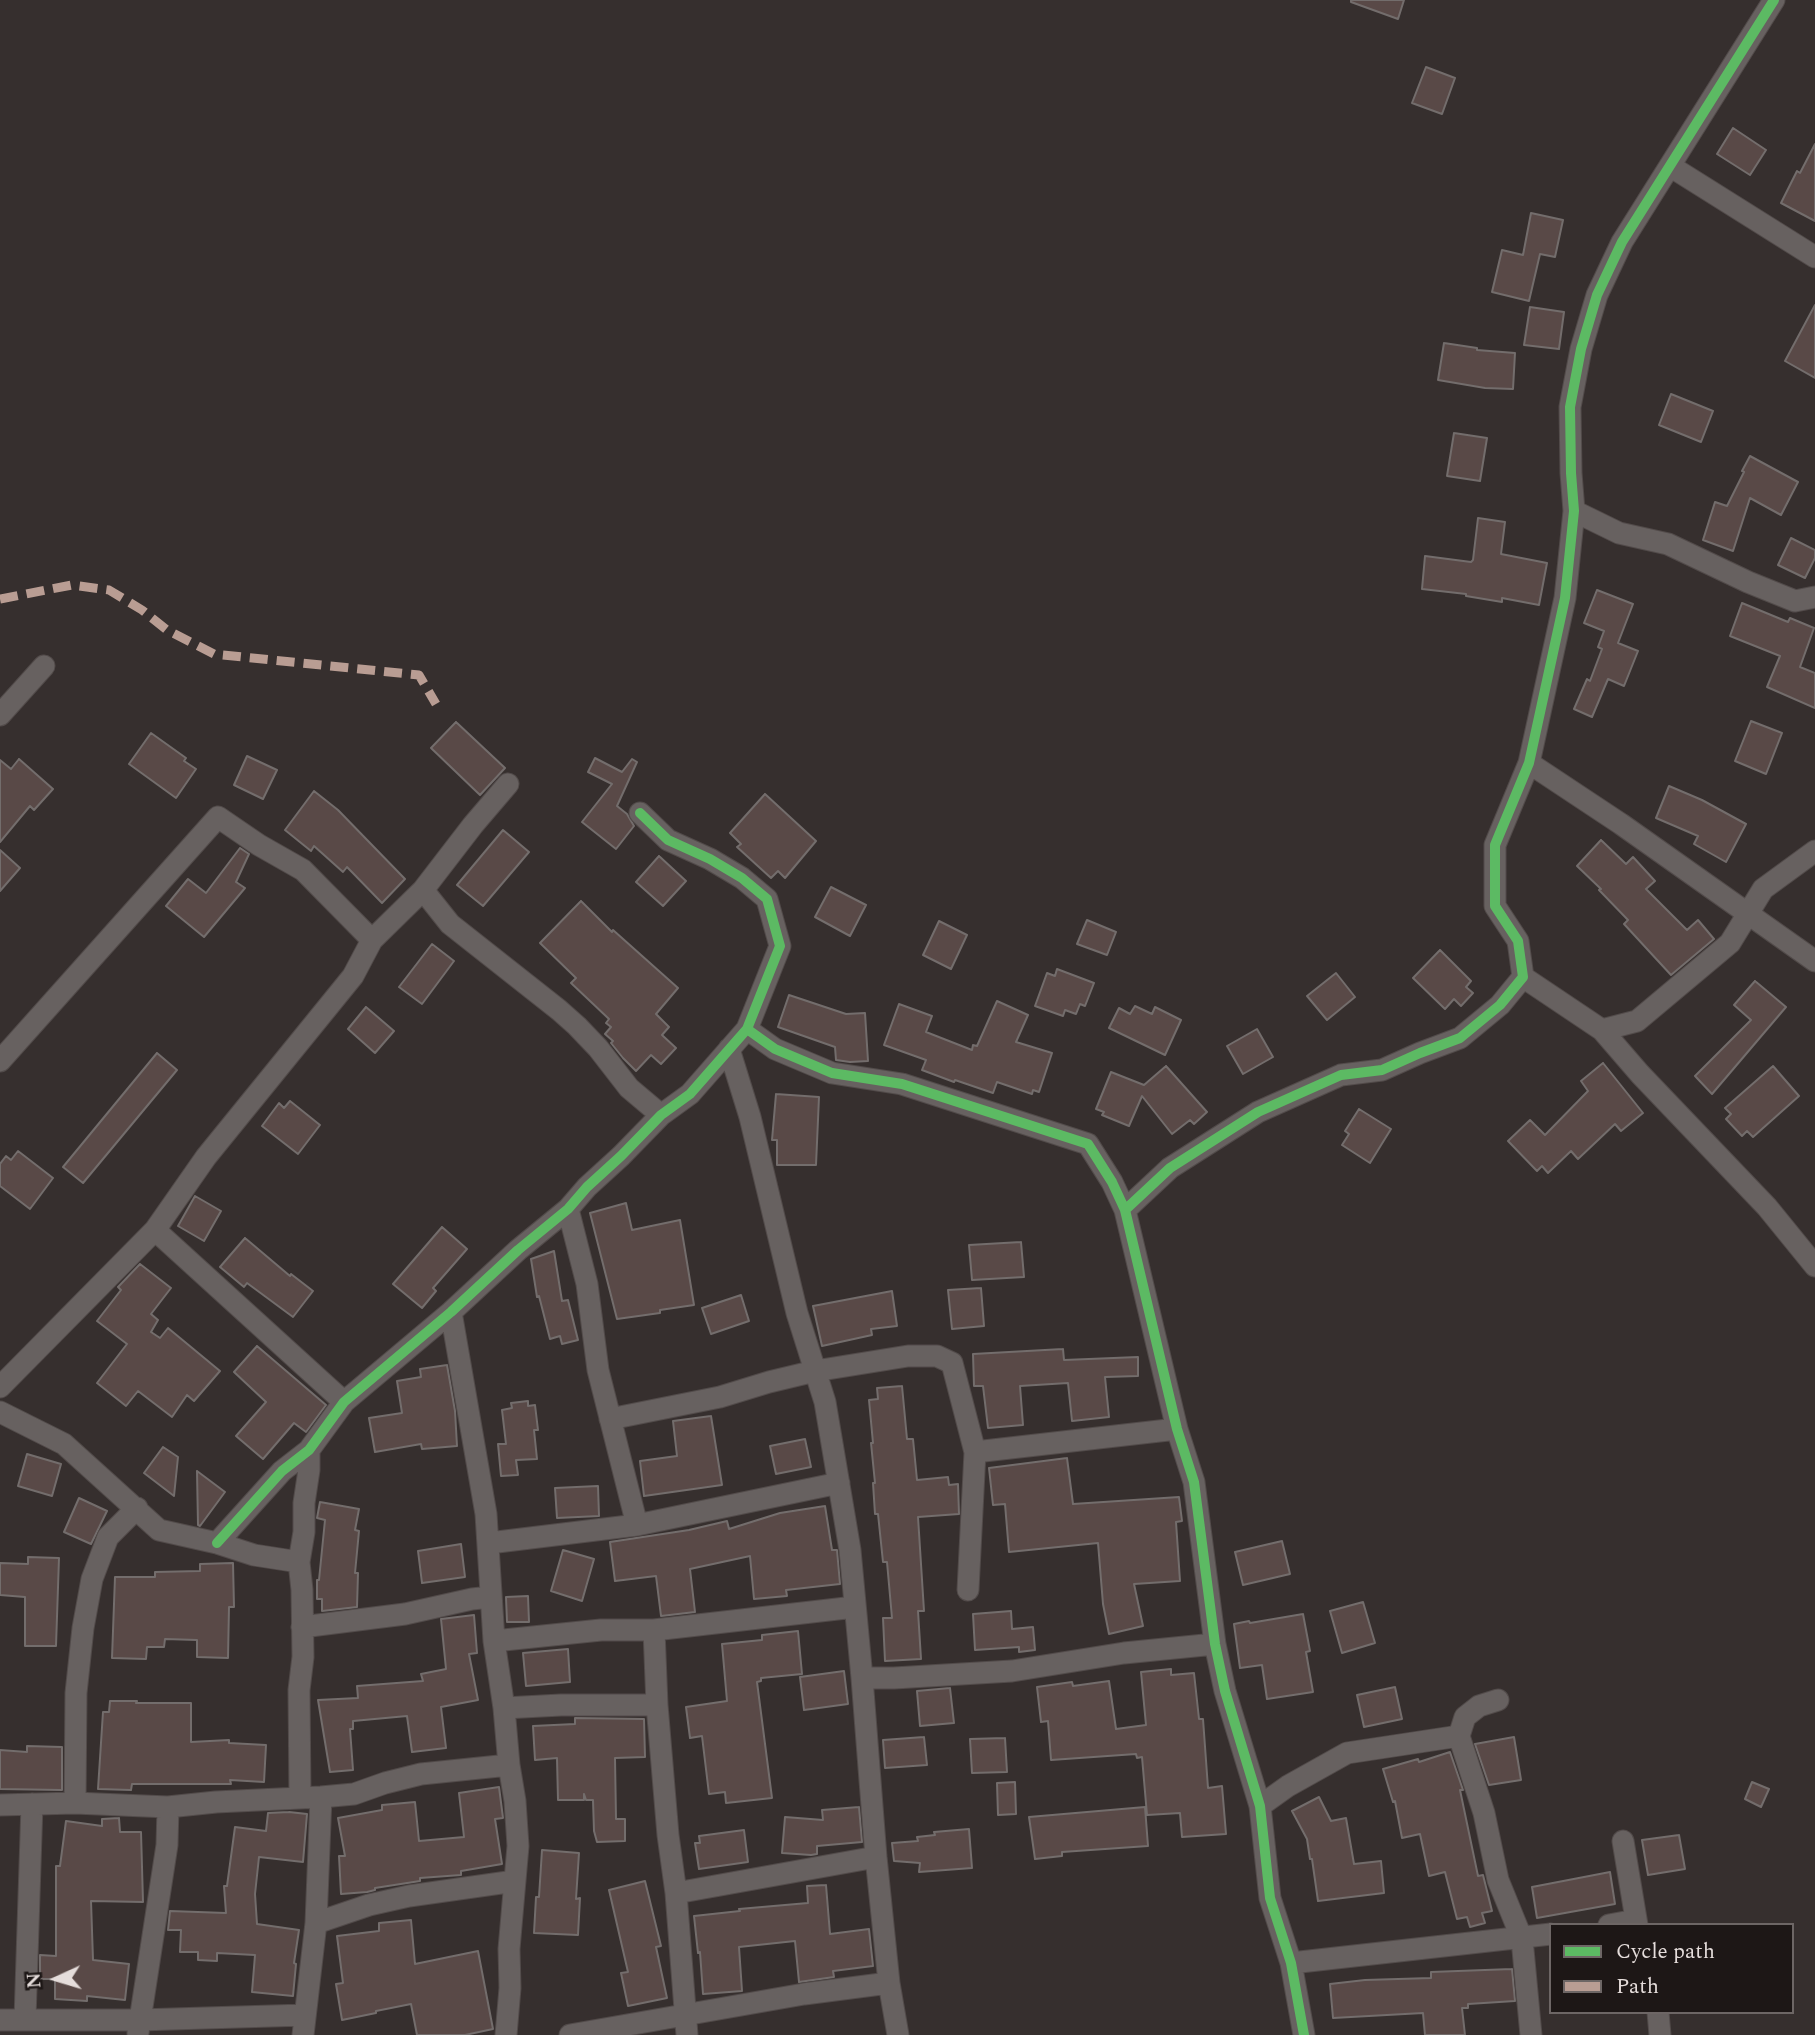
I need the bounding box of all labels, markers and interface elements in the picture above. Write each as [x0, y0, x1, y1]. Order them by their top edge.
legend [1549, 1923, 1794, 2014]
text: Cycle path [1616, 1936, 1715, 1968]
north arrow [21, 1944, 91, 2014]
text: Path [1616, 1971, 1659, 2003]
text: N [20, 1972, 50, 1989]

